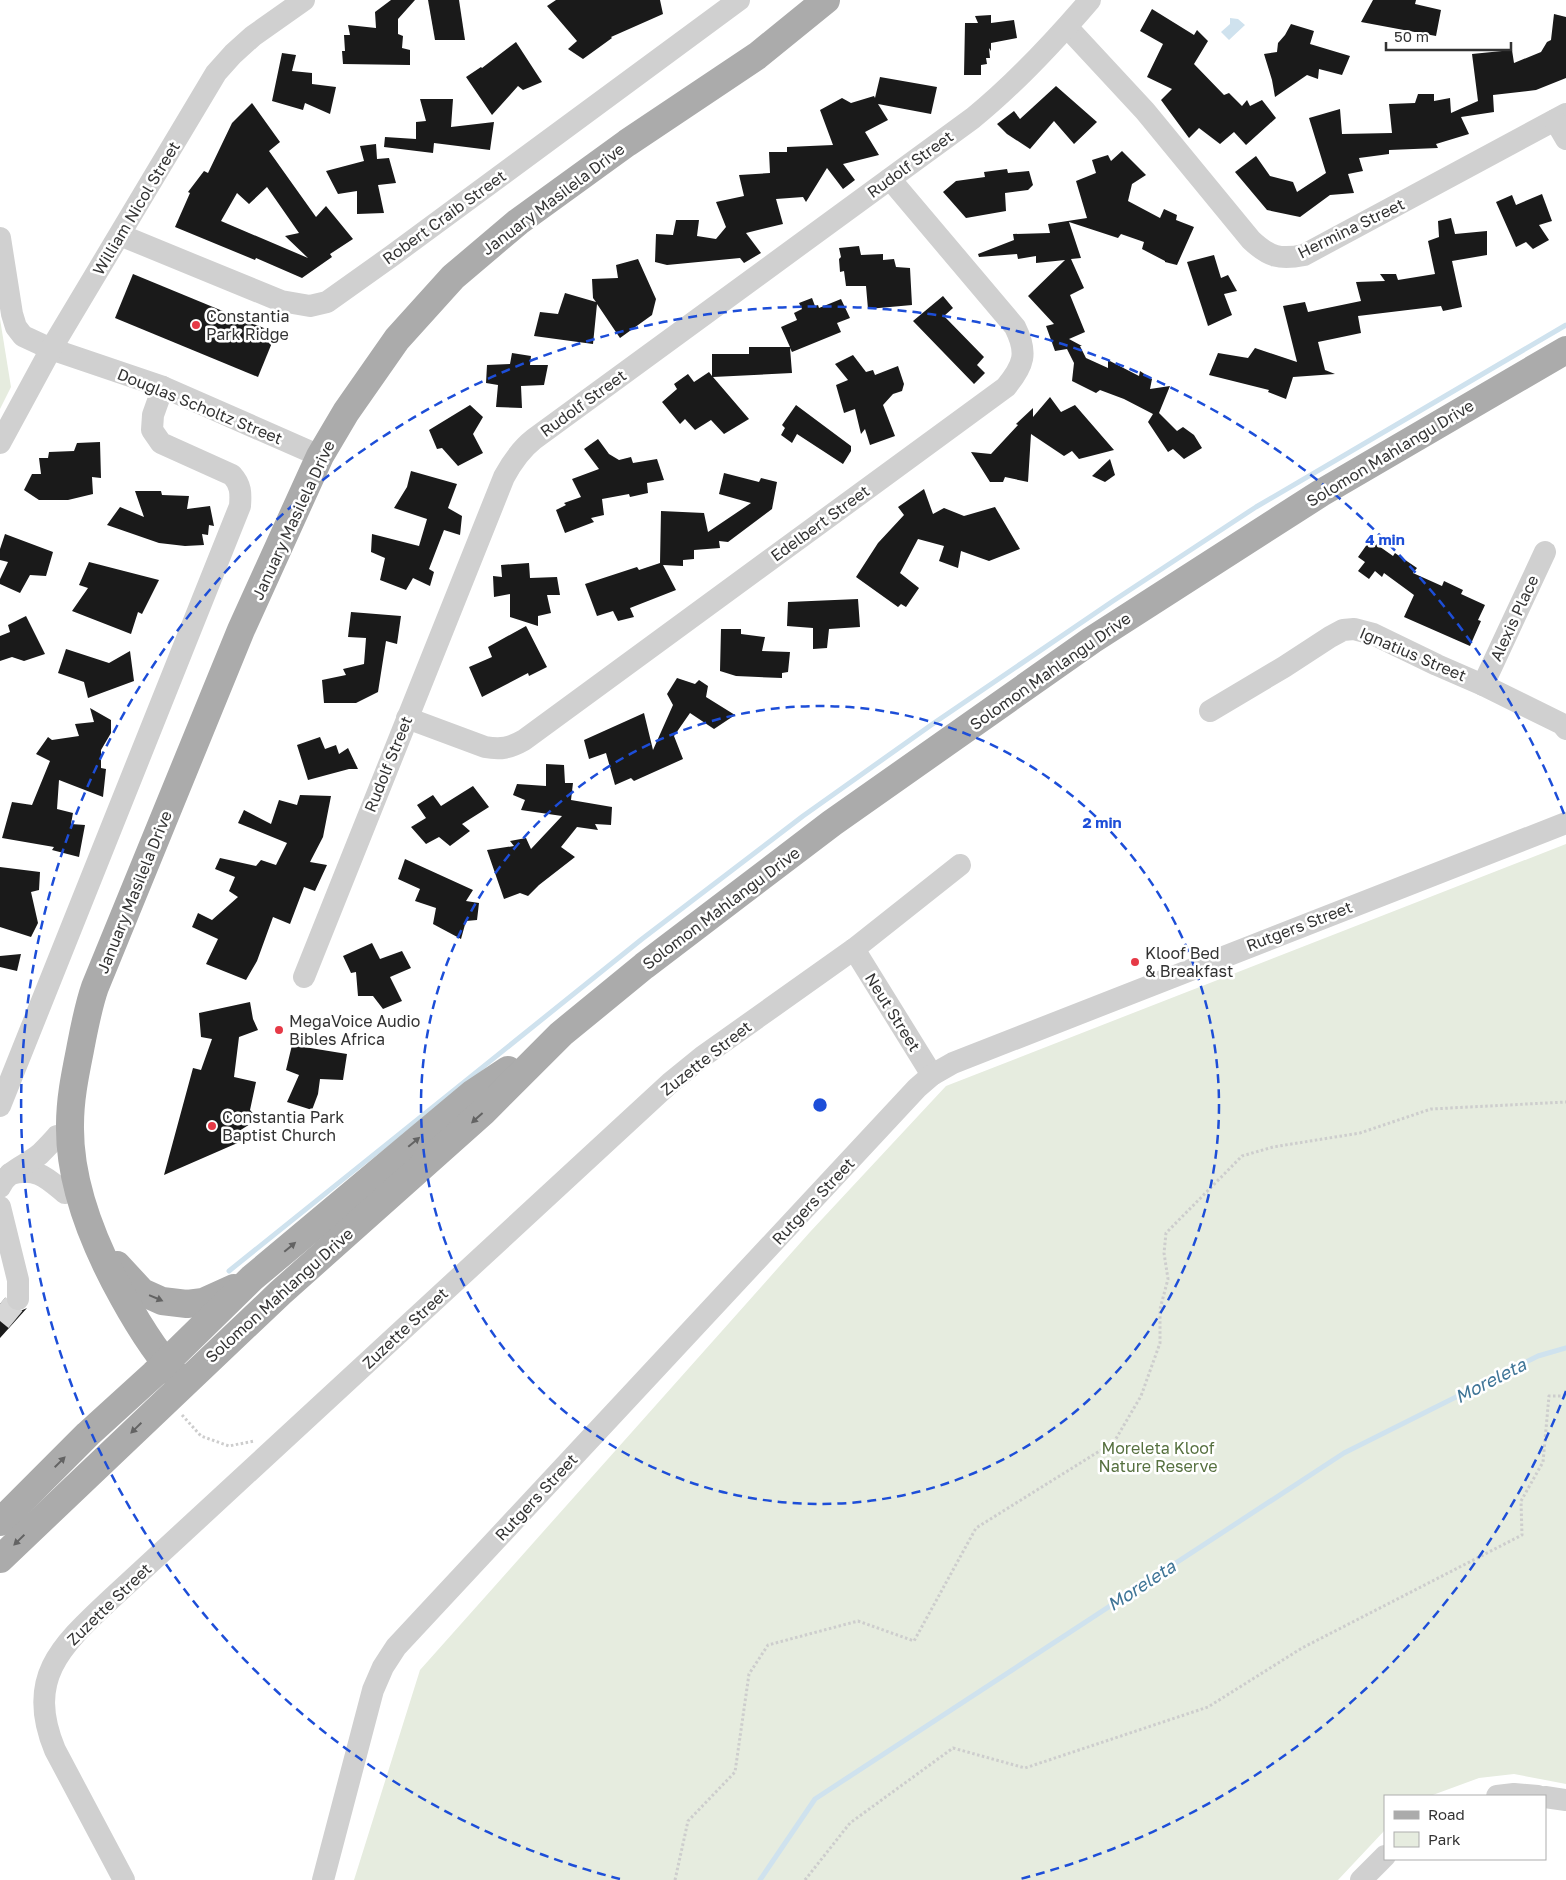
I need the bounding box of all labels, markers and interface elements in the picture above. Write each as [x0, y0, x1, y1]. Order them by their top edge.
scale bar [1386, 20, 1511, 52]
text: 50 m [1394, 27, 1429, 45]
street label: Rudolf Street [863, 126, 957, 202]
street label: William Nicol Street [88, 137, 184, 279]
street label: January Masilela Drive [478, 139, 628, 259]
street label: Robert Craib Street [378, 165, 510, 269]
street label: Hermina Street [1294, 194, 1408, 262]
place label: Constantia Park Ridge [206, 306, 290, 344]
marker: Constantia Park Ridge [190, 319, 202, 331]
street label: Douglas Scholtz Street [114, 364, 286, 448]
street label: Rudolf Street [536, 365, 630, 441]
street label: Solomon Mahlangu Drive [1303, 395, 1477, 511]
street label: January Masilela Drive [247, 437, 339, 603]
street label: Edelbert Street [767, 480, 873, 566]
text: 4 min [1365, 530, 1405, 548]
street label: Alexis Place [1485, 572, 1543, 664]
street label: Solomon Mahlangu Drive [966, 608, 1134, 734]
street label: Ignatius Street [1357, 623, 1469, 685]
street label: Rudolf Street [360, 713, 416, 815]
street label: January Masilela Drive [92, 808, 176, 976]
text: 2 min [1082, 813, 1122, 831]
street label: Solomon Mahlangu Drive [638, 842, 804, 974]
street label: Rutgers Street [1243, 897, 1355, 955]
place label: Kloof Bed & Breakfast [1145, 943, 1233, 981]
marker: Kloof Bed & Breakfast [1129, 956, 1141, 968]
street label: Neut Street [861, 969, 925, 1055]
place label: MegaVoice Audio Bibles Africa [289, 1011, 420, 1049]
street label: Zuzette Street [657, 1016, 755, 1100]
marker: MegaVoice Audio Bibles Africa [273, 1024, 285, 1036]
centre of rings [811, 1096, 829, 1114]
place label: Constantia Park Baptist Church [222, 1107, 344, 1145]
one-way arrow [470, 1112, 483, 1123]
marker: Constantia Park Baptist Church [206, 1120, 218, 1132]
one-way arrow [407, 1137, 420, 1148]
street label: Rutgers Street [768, 1153, 858, 1249]
street label: Solomon Mahlangu Drive [201, 1223, 357, 1367]
one-way arrow [283, 1241, 296, 1252]
street label: Zuzette Street [358, 1283, 452, 1373]
one-way arrow [149, 1294, 164, 1302]
water label: Moreleta [1451, 1352, 1530, 1407]
one-way arrow [131, 1422, 143, 1434]
park label: Moreleta Kloof Nature Reserve [1099, 1438, 1217, 1476]
street label: Rutgers Street [491, 1449, 581, 1545]
one-way arrow [54, 1456, 66, 1468]
one-way arrow [13, 1534, 25, 1546]
water label: Moreleta [1103, 1554, 1180, 1615]
street label: Zuzette Street [63, 1559, 155, 1649]
legend [1384, 1795, 1546, 1860]
text: Road [1428, 1805, 1465, 1823]
text: Park [1428, 1830, 1461, 1848]

